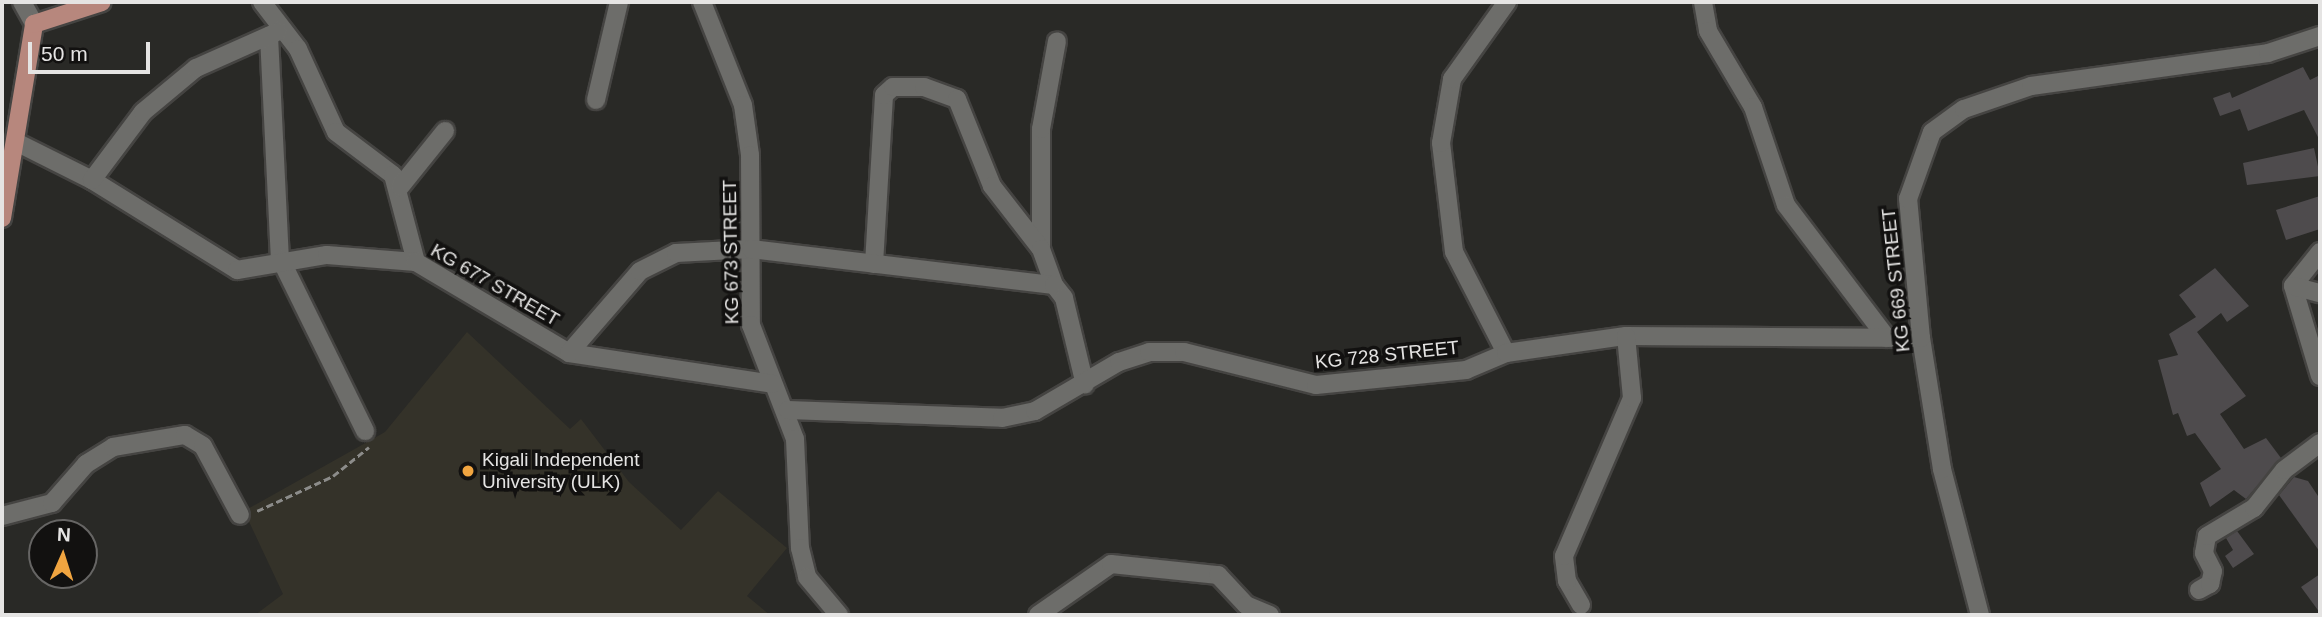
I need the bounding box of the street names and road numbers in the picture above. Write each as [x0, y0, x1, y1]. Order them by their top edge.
street label: KG 673 STREET [718, 179, 744, 325]
street label: KG 669 STREET [1877, 207, 1915, 353]
street label: KG 677 STREET [427, 239, 563, 331]
street label: KG 728 STREET [1314, 336, 1460, 374]

